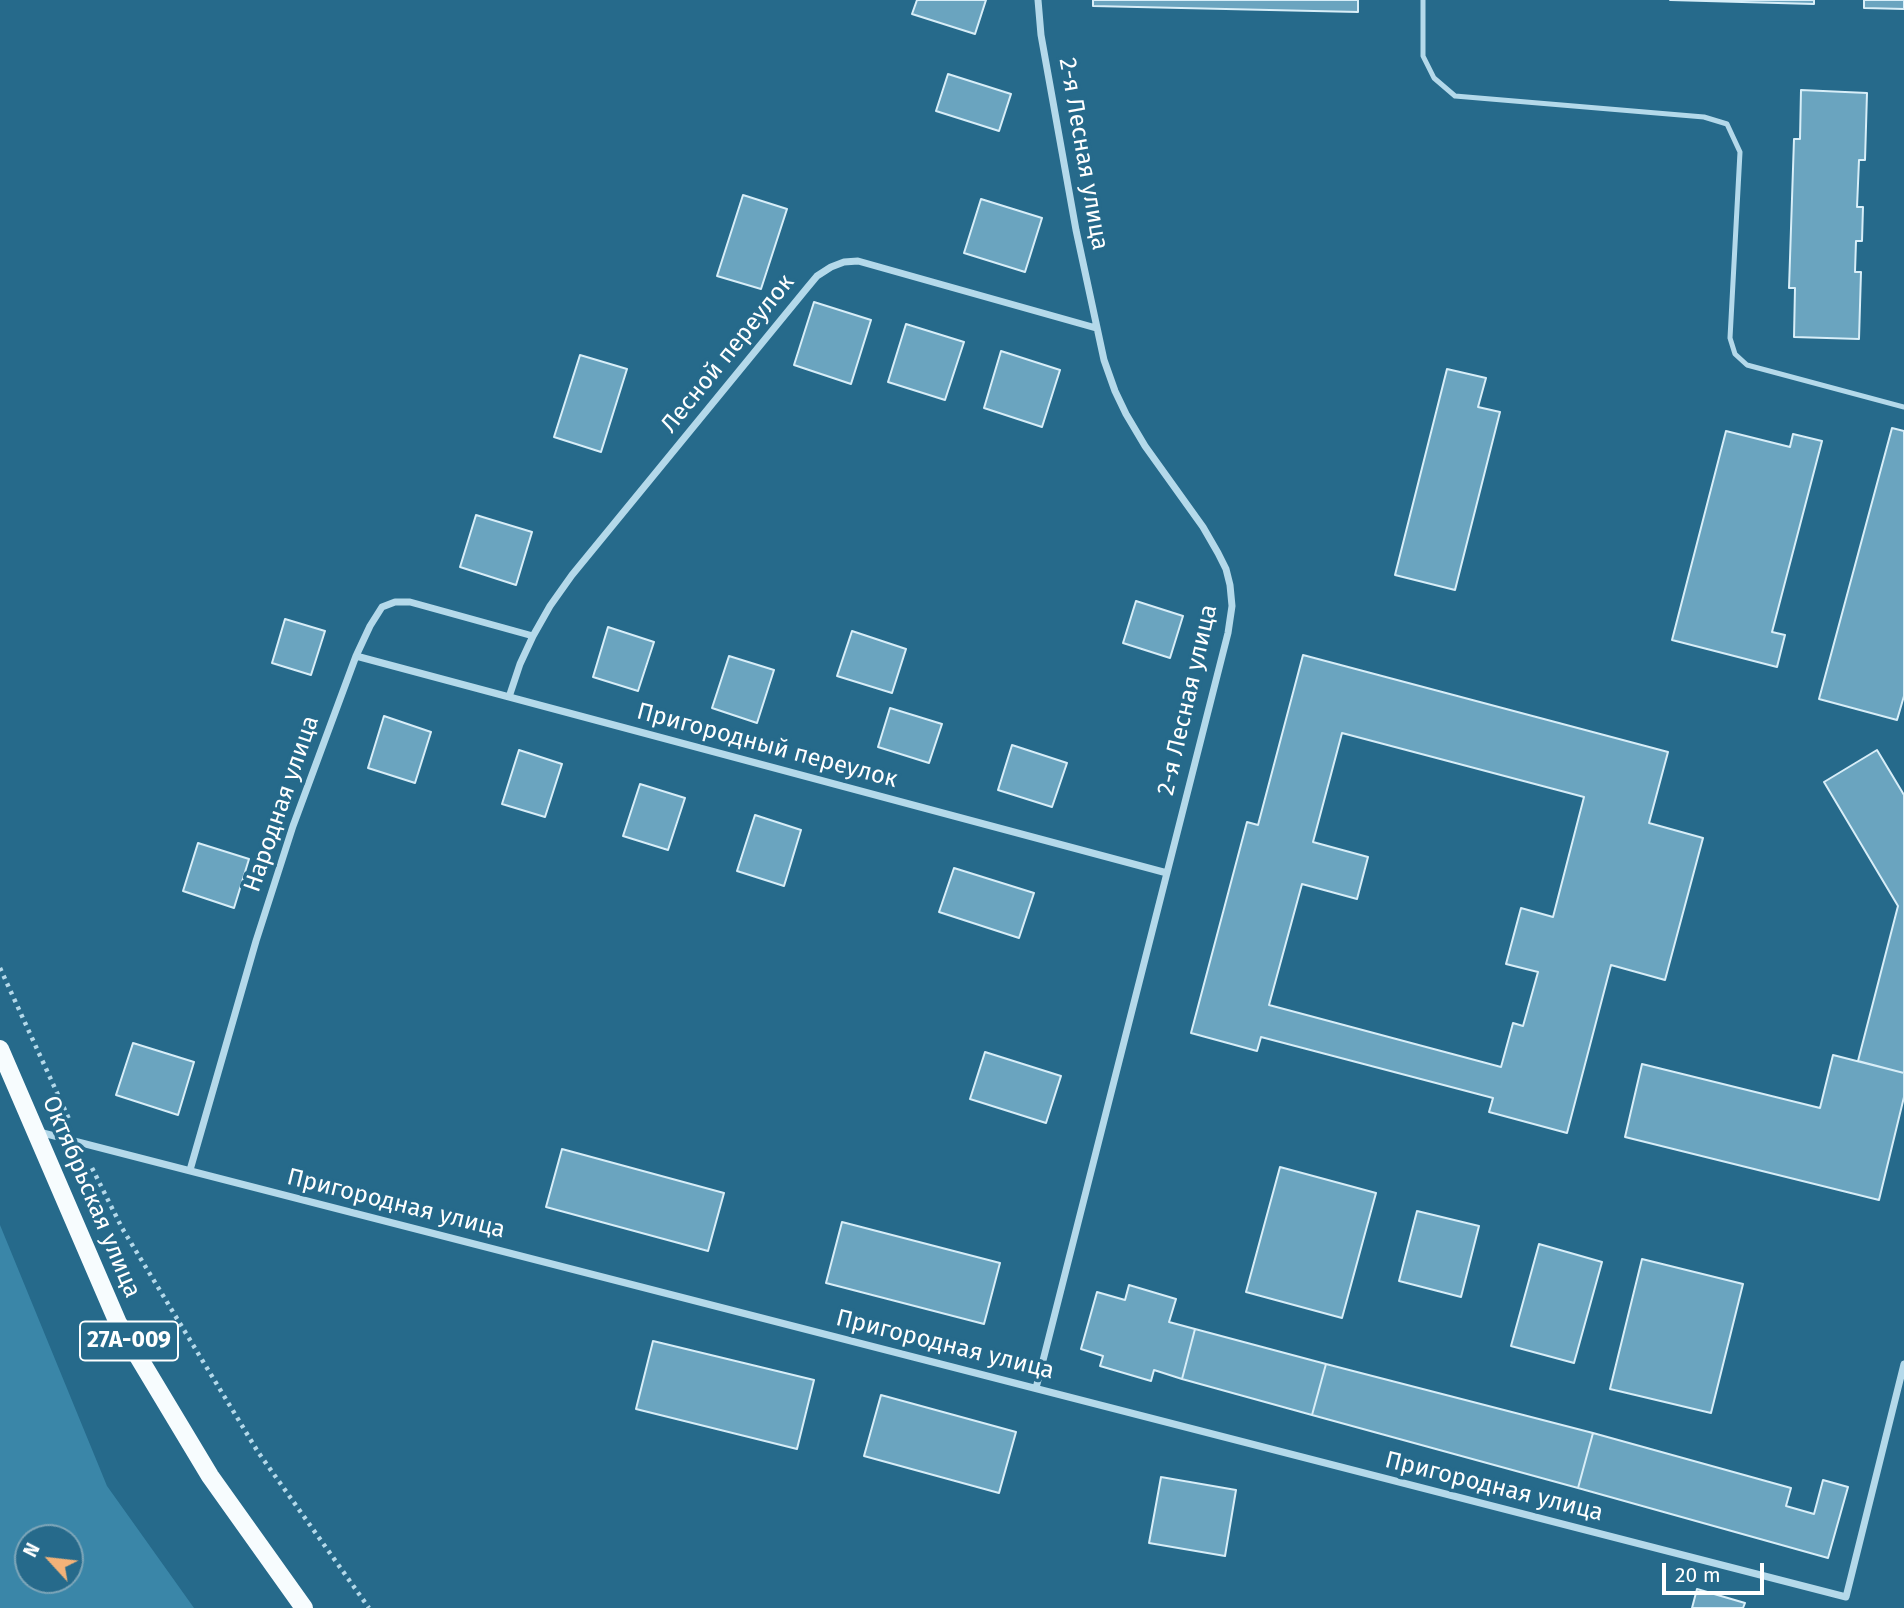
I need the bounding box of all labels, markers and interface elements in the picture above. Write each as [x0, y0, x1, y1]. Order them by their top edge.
street label: 2-я Лесная улица [1052, 56, 1114, 252]
street label: Лесной переулок [655, 269, 801, 439]
street label: 2-я Лесная улица [1152, 602, 1224, 798]
street label: Пригородный переулок [633, 697, 901, 795]
street label: Народная улица [238, 712, 326, 896]
street label: Октябрьская улица [35, 1092, 147, 1302]
street label: Пригородная улица [284, 1163, 508, 1245]
street label: Пригородная улица [833, 1304, 1057, 1386]
road number: 27А-009 [80, 1322, 178, 1360]
street label: Пригородная улица [1382, 1446, 1606, 1528]
north arrow [14, 1524, 84, 1594]
text: N [19, 1539, 45, 1561]
scale bar [1666, 1548, 1768, 1592]
text: 20 m [1675, 1562, 1721, 1588]

